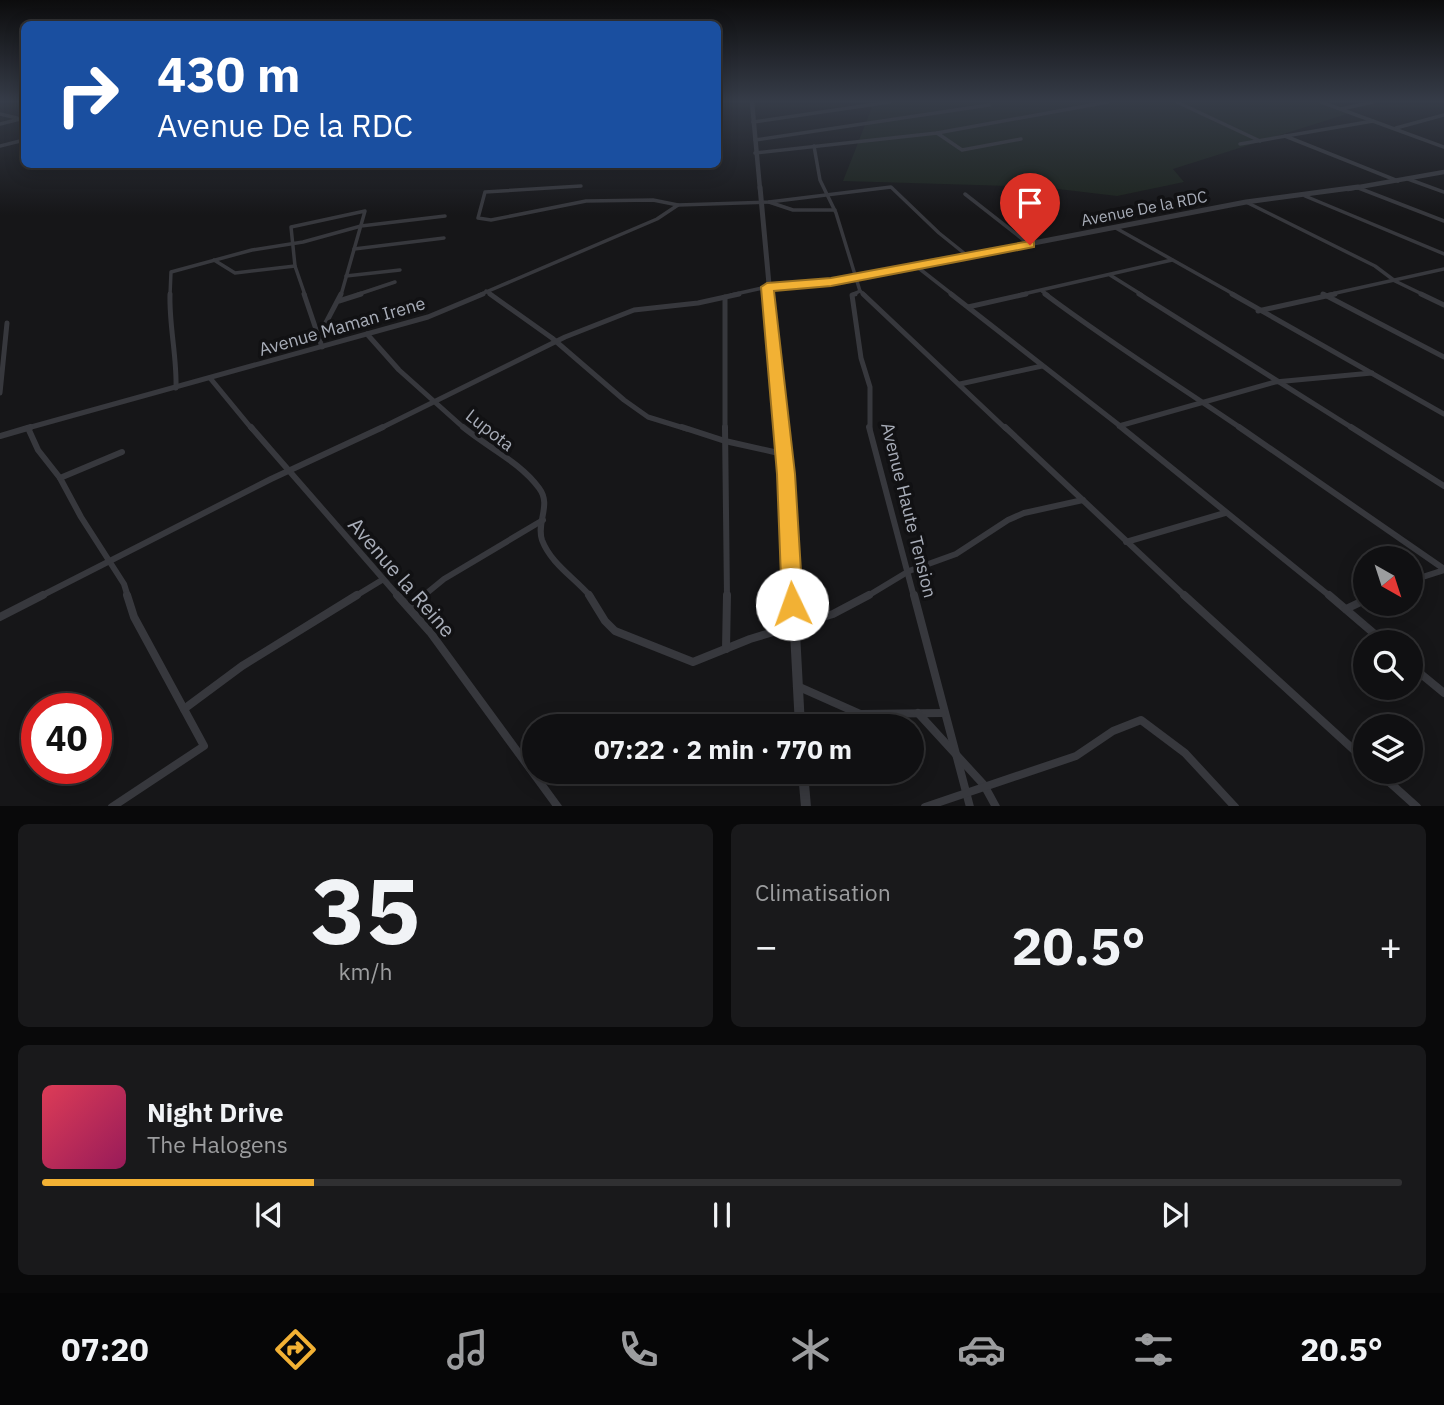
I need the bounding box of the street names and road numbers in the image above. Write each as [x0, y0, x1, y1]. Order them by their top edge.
street label: Avenue De la RDC [1079, 186, 1209, 230]
street label: Avenue Maman Irene [256, 291, 428, 361]
street label: Lupota [461, 404, 519, 456]
street label: Avenue Haute Tension [876, 420, 942, 600]
street label: Avenue la Reine [342, 511, 462, 643]

